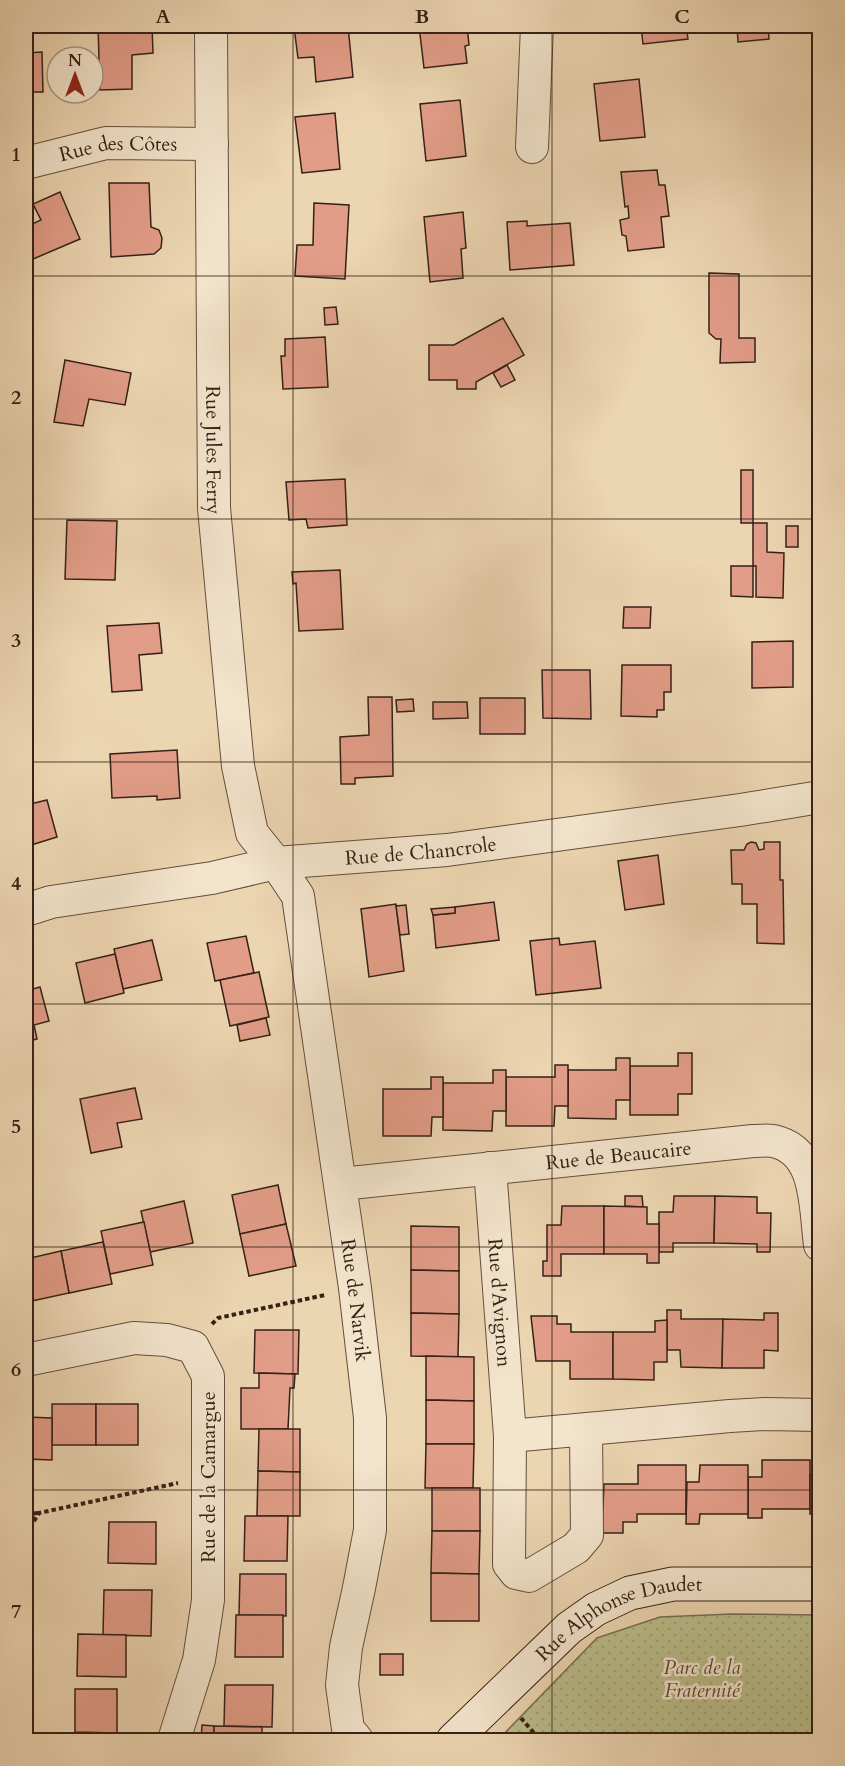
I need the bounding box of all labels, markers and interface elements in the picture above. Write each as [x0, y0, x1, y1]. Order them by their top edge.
text: A [155, 3, 171, 30]
text: B [415, 3, 429, 30]
text: C [674, 3, 690, 30]
north arrow [45, 45, 105, 105]
text: N [68, 50, 82, 72]
street label: Rue des Côtes [56, 129, 177, 168]
text: 1 [11, 141, 21, 168]
text: 2 [11, 384, 21, 411]
street label: Rue Jules Ferry [200, 385, 228, 516]
text: 3 [11, 627, 21, 654]
street label: Rue de Chancrole [344, 830, 498, 871]
text: 4 [11, 870, 21, 897]
text: 5 [11, 1113, 21, 1140]
street label: Rue de Beaucaire [544, 1134, 693, 1176]
street label: Rue de Narvik [334, 1237, 377, 1364]
street label: Rue d'Avignon [482, 1237, 518, 1369]
text: 6 [11, 1356, 21, 1383]
street label: Rue de la Camargue [195, 1391, 222, 1563]
street label: Rue Alphonse Daudet [529, 1570, 703, 1667]
text: 7 [11, 1598, 21, 1625]
park label: Parc de la Fraternité [664, 1654, 741, 1704]

